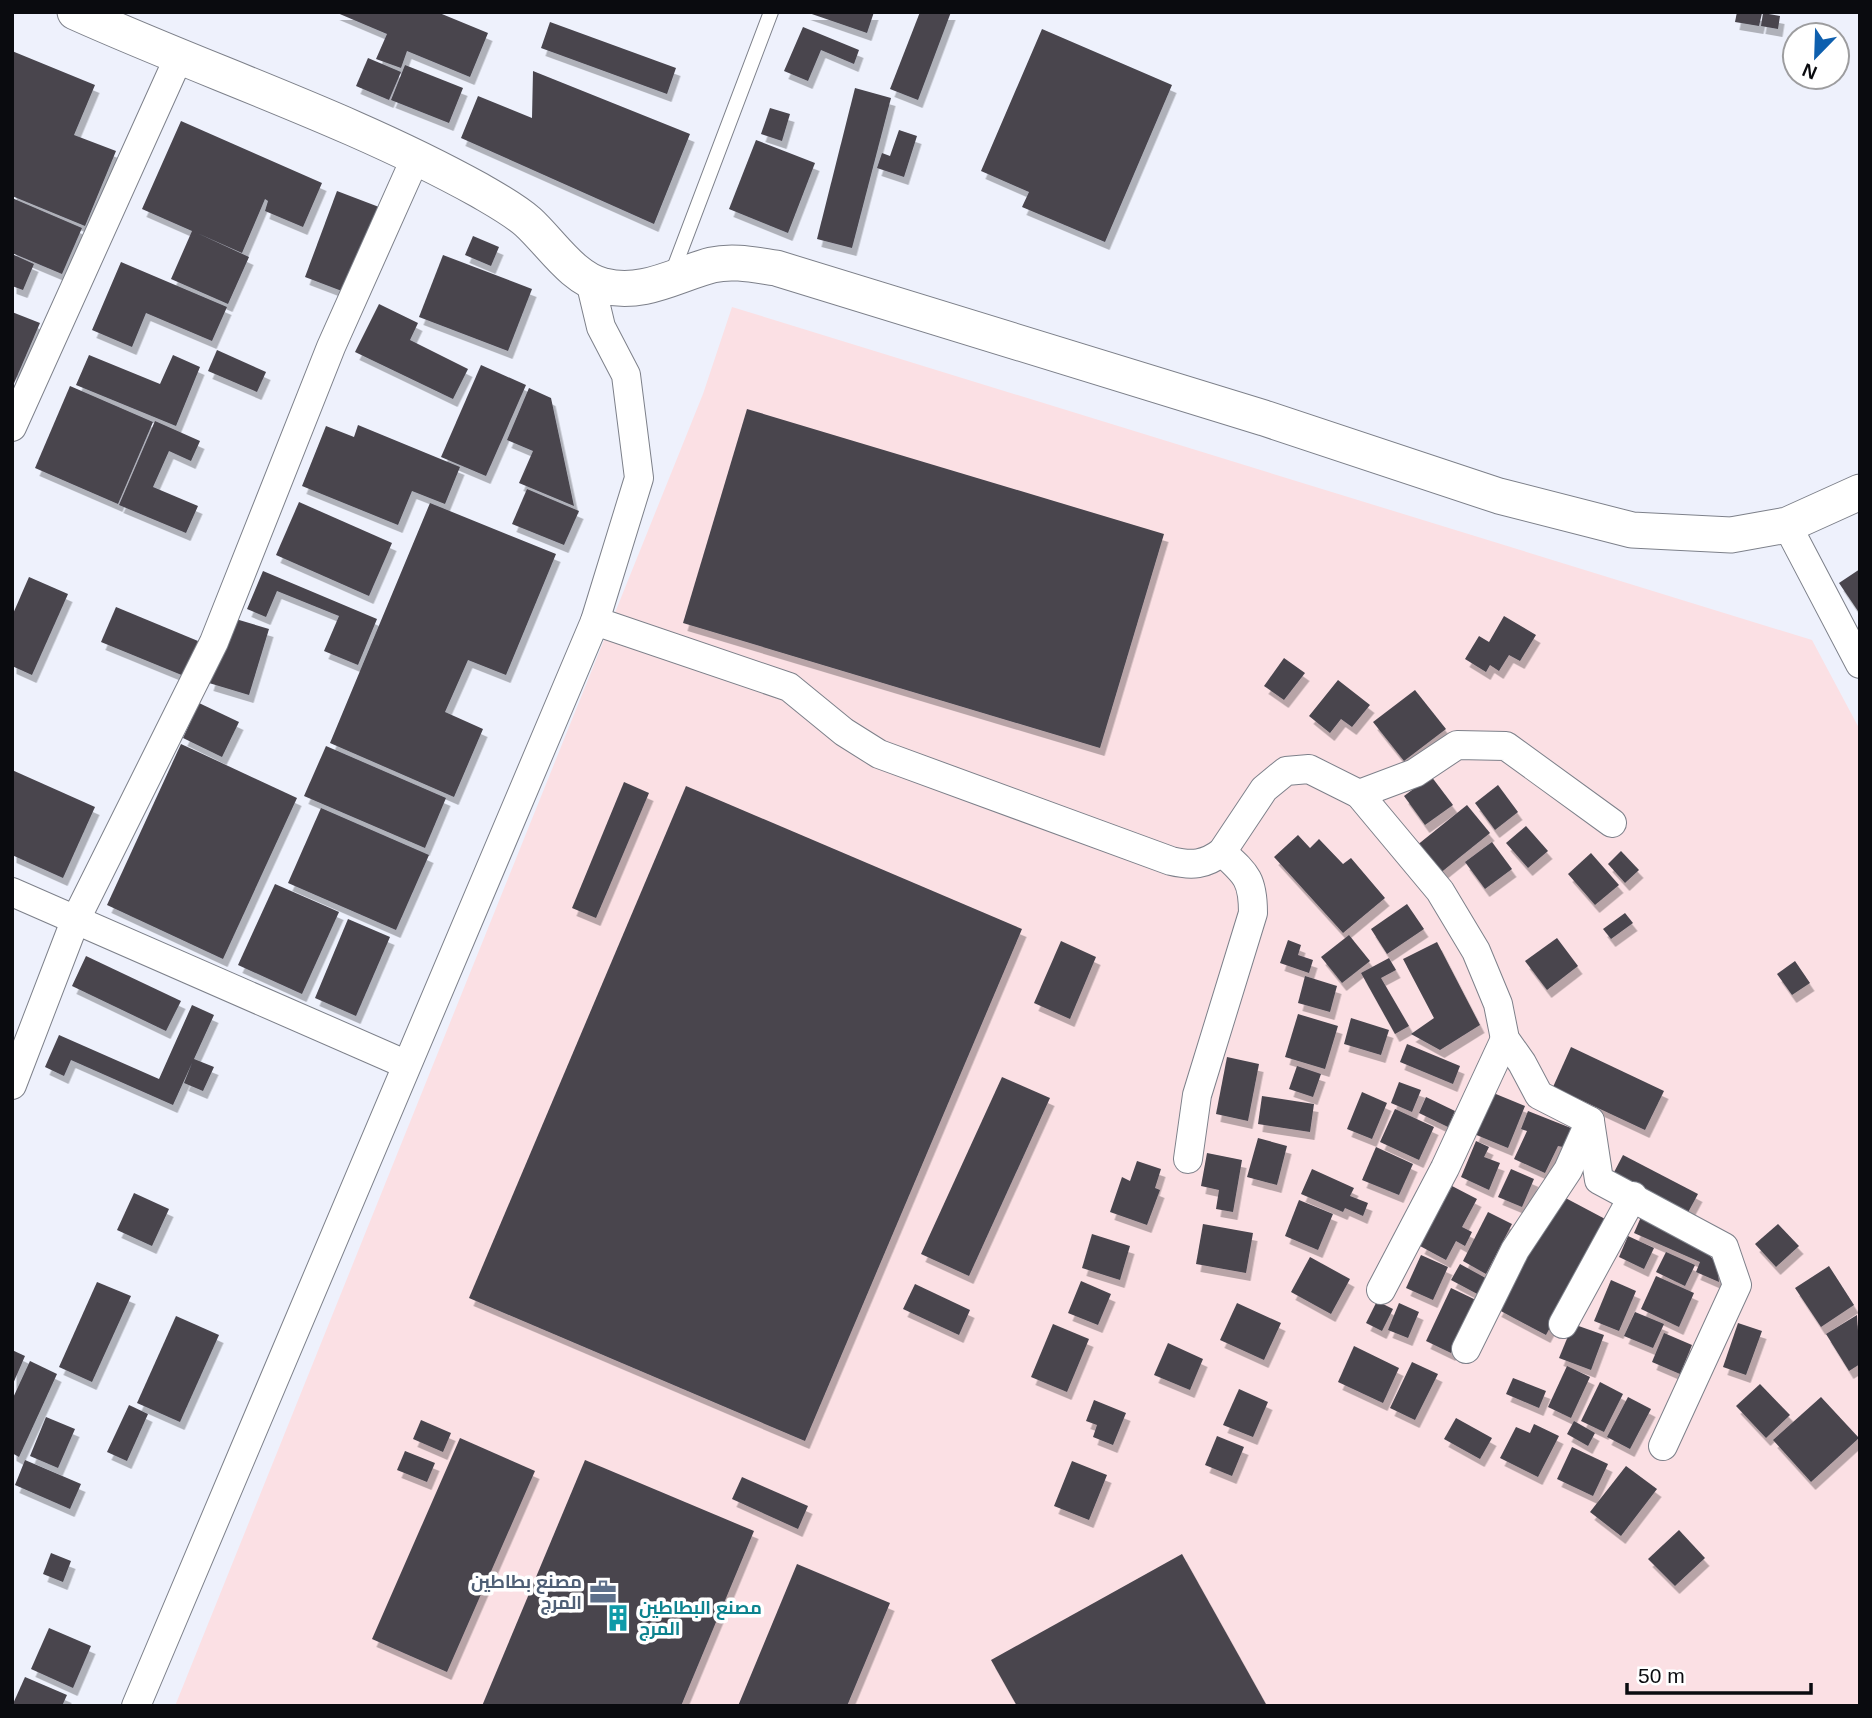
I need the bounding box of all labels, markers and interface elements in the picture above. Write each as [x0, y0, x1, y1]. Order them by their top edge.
north arrow [1781, 21, 1851, 91]
text: N [1799, 59, 1820, 84]
place label: مصنع بطاطين المرج [471, 1572, 582, 1615]
office icon: مصنع بطاطين المرج [588, 1577, 618, 1607]
place label: مصنع البطاطين المرج [639, 1598, 762, 1641]
building icon: مصنع البطاطين المرج [603, 1603, 633, 1633]
scale bar [1627, 1652, 1811, 1696]
text: 50 m [1638, 1664, 1685, 1687]

